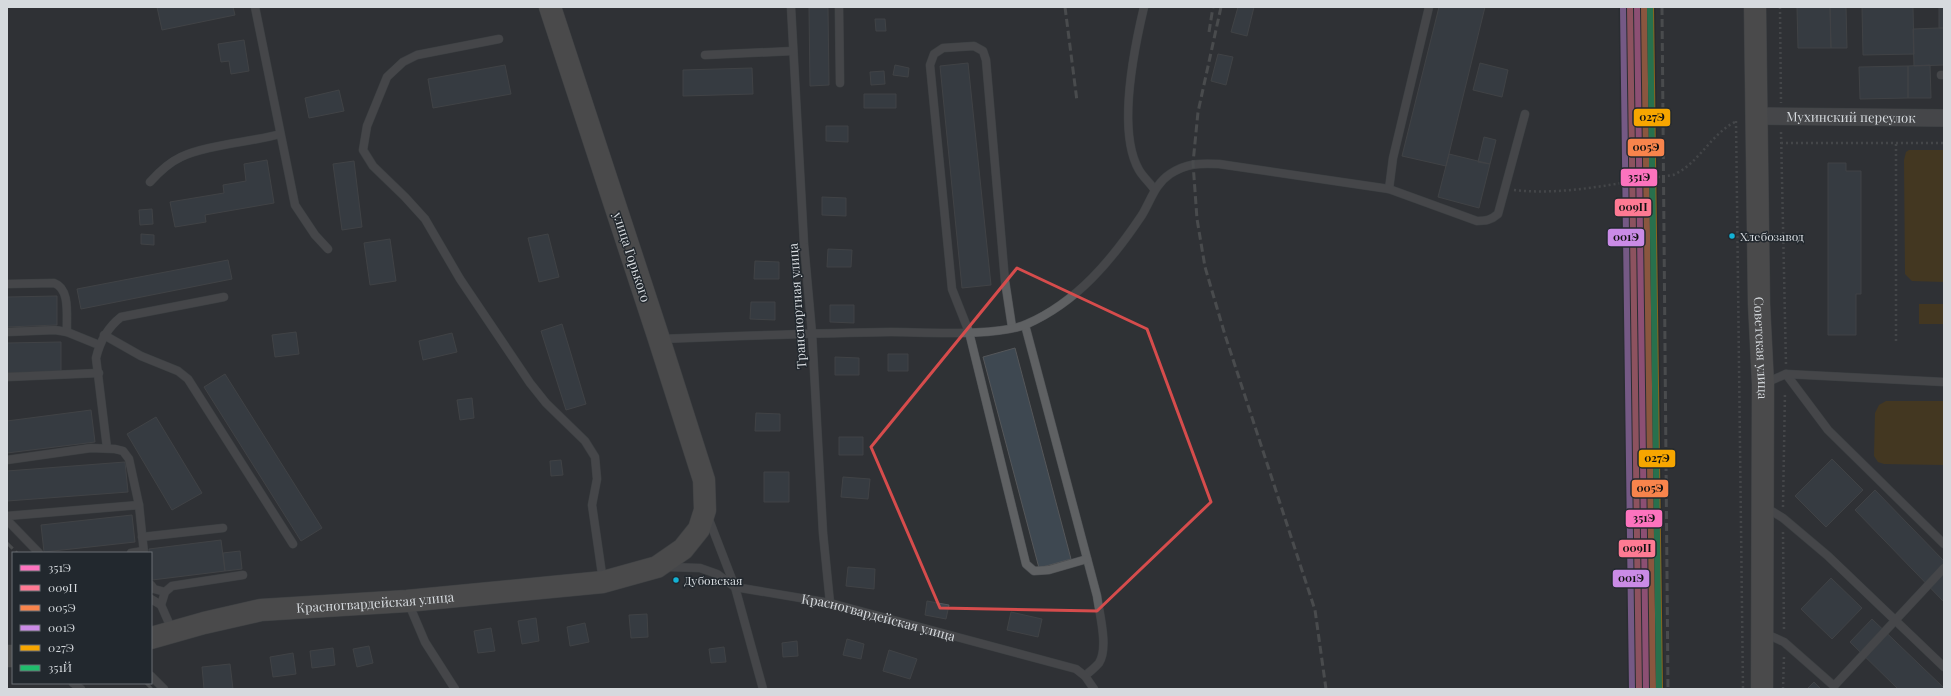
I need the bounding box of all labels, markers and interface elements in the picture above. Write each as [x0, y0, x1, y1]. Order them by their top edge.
street label: Мухинский переулок [1786, 107, 1916, 126]
line badge: 027Э [1633, 108, 1671, 127]
text: 027Э [1639, 109, 1665, 124]
line badge: 005Э [1627, 138, 1665, 157]
text: 005Э [1632, 139, 1660, 154]
line badge: 351Э [1620, 168, 1658, 187]
text: 351Э [1628, 169, 1650, 184]
line badge: 009Н [1614, 198, 1652, 217]
text: 009Н [1618, 199, 1648, 214]
street label: улица Горького [610, 209, 655, 304]
line badge: 001Э [1607, 228, 1645, 247]
place label: Хлебозавод [1740, 228, 1805, 244]
text: 001Э [1613, 229, 1639, 244]
marker: Хлебозавод [1727, 231, 1737, 241]
street label: Транспортная улица [784, 242, 809, 369]
street label: Советская улица [1751, 297, 1772, 400]
line badge: 027Э [1638, 449, 1676, 468]
text: 027Э [1644, 450, 1670, 465]
line badge: 005Э [1631, 479, 1669, 498]
text: 005Э [1636, 480, 1664, 495]
line badge: 351Э [1625, 509, 1663, 528]
text: 351Э [1633, 510, 1655, 525]
line badge: 009Н [1618, 539, 1656, 558]
text: 009Н [1622, 540, 1652, 555]
legend [12, 552, 152, 684]
text: 351Э [48, 559, 71, 575]
line badge: 001Э [1612, 569, 1650, 588]
text: 001Э [1618, 570, 1644, 585]
place label: Дубовская [684, 572, 743, 588]
marker: Дубовская [671, 575, 681, 585]
text: 009Н [48, 579, 78, 595]
street label: Красногвардейская улица [296, 587, 455, 616]
street label: Красногвардейская улица [800, 589, 958, 644]
text: 005Э [48, 599, 76, 615]
text: 001Э [48, 619, 75, 635]
text: 027Э [48, 639, 74, 655]
text: 351Й [48, 659, 72, 675]

